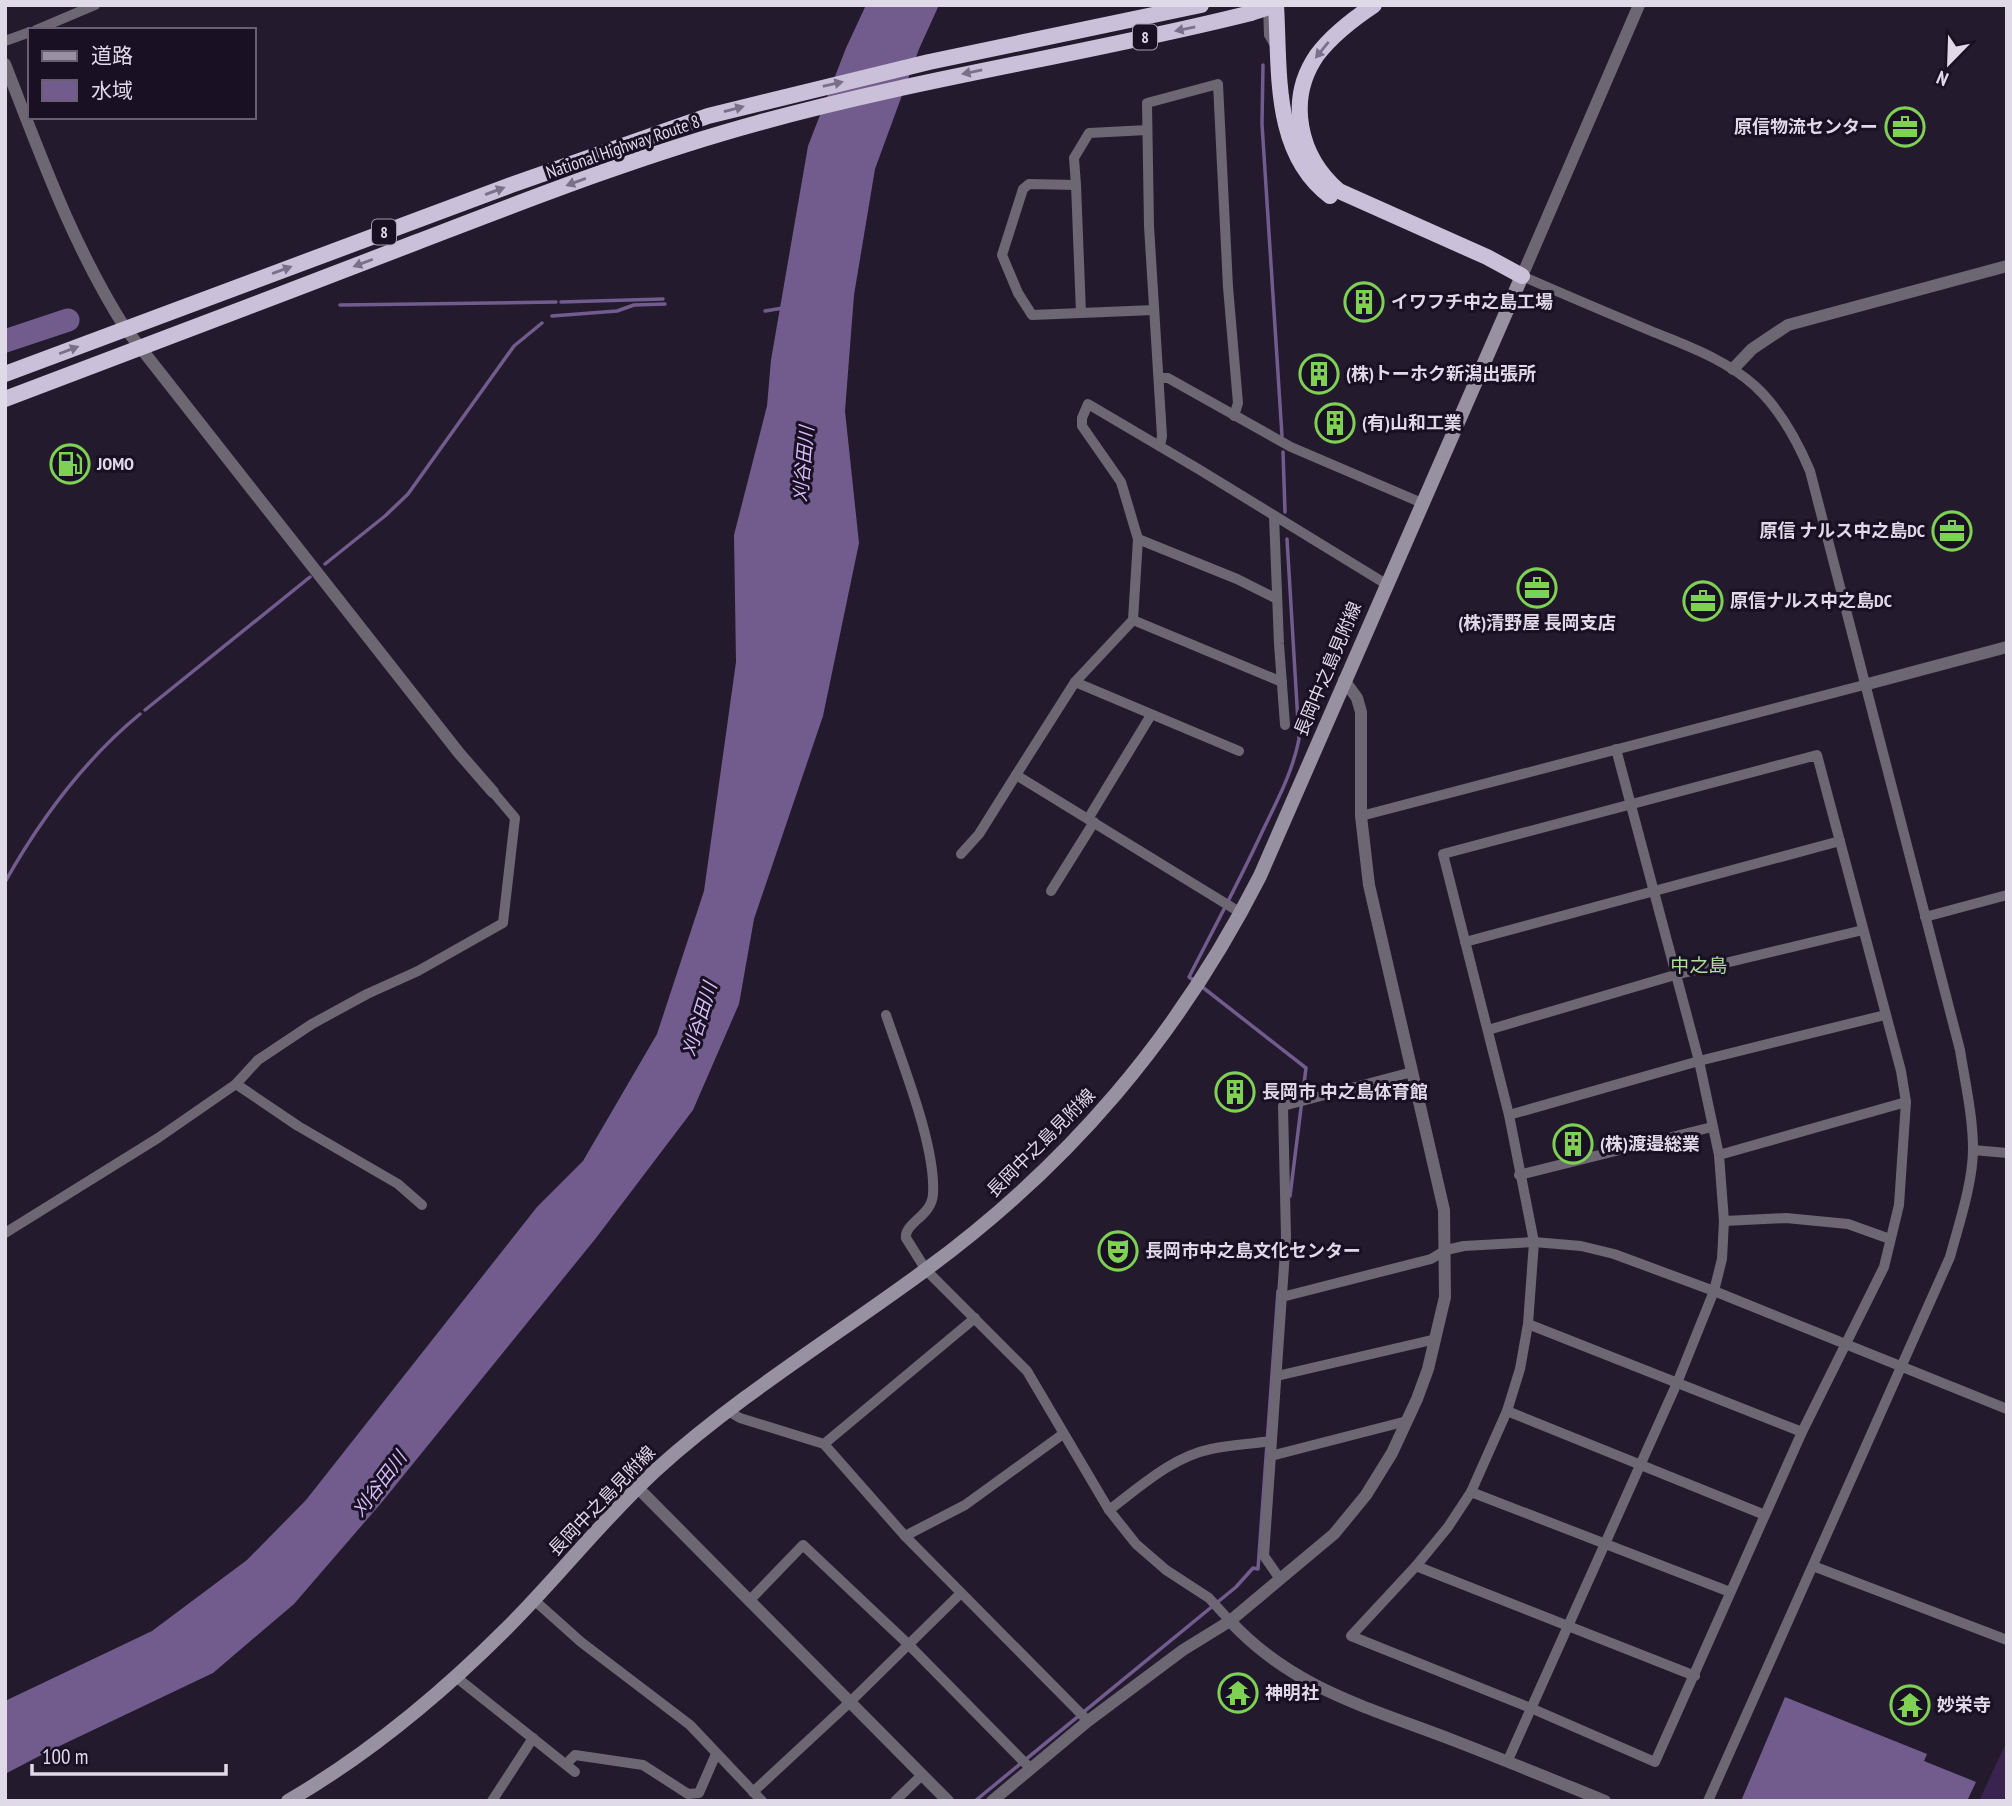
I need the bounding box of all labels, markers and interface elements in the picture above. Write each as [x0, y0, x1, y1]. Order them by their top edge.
road number: 8 [1133, 24, 1157, 50]
one-way arrow [1174, 24, 1196, 35]
legend [28, 28, 256, 119]
north arrow [1914, 28, 1984, 98]
one-way arrow [1315, 40, 1330, 58]
text: 道路 [91, 42, 133, 69]
text: N [1933, 66, 1952, 92]
one-way arrow [961, 67, 983, 78]
text: 水域 [91, 77, 133, 104]
one-way arrow [822, 78, 844, 89]
one-way arrow [723, 103, 745, 114]
office icon: 原信物流センター [1884, 106, 1926, 148]
street label: National Highway Route 8 [543, 109, 703, 184]
place label: 原信物流センター [1734, 115, 1878, 138]
one-way arrow [565, 177, 586, 188]
one-way arrow [485, 185, 506, 196]
road number: 8 [372, 220, 396, 244]
one-way arrow [353, 258, 374, 269]
one-way arrow [272, 264, 293, 275]
building icon: イワフチ中之島工場 [1343, 281, 1385, 323]
place label: イワフチ中之島工場 [1391, 290, 1553, 313]
one-way arrow [59, 344, 80, 355]
building icon: (株)トーホク新潟出張所 [1298, 353, 1340, 395]
place label: (株)トーホク新潟出張所 [1346, 362, 1536, 385]
building icon: (有)山和工業 [1314, 402, 1356, 444]
place label: (有)山和工業 [1362, 411, 1462, 434]
water label: 刈谷田川 [788, 423, 818, 503]
fuel station icon: JOMO [49, 443, 91, 485]
place label: JOMO [96, 452, 134, 475]
office icon: 原信 ナルス中之島DC [1931, 510, 1973, 552]
place label: 原信 ナルス中之島DC [1759, 519, 1925, 542]
office icon: (株)清野屋 長岡支店 [1516, 567, 1558, 609]
office icon: 原信ナルス中之島DC [1682, 580, 1724, 622]
place label: 原信ナルス中之島DC [1730, 589, 1892, 612]
street label: 長岡中之島見附線 [1289, 598, 1366, 740]
place label: (株)清野屋 長岡支店 [1458, 611, 1616, 634]
district label: 中之島 [1670, 953, 1728, 977]
water label: 刈谷田川 [676, 977, 722, 1059]
building icon: 長岡市 中之島体育館 [1214, 1071, 1256, 1113]
place label: 長岡市 中之島体育館 [1262, 1080, 1428, 1103]
street label: 長岡中之島見附線 [982, 1084, 1100, 1202]
building icon: (株)渡邉総業 [1552, 1123, 1594, 1165]
place label: (株)渡邉総業 [1600, 1132, 1700, 1155]
theatre icon: 長岡市中之島文化センター [1097, 1230, 1139, 1272]
place label: 長岡市中之島文化センター [1145, 1239, 1361, 1262]
street label: 長岡中之島見附線 [543, 1441, 660, 1560]
water label: 刈谷田川 [347, 1445, 413, 1522]
temple icon: 神明社 [1217, 1672, 1259, 1714]
place label: 神明社 [1265, 1681, 1319, 1704]
temple icon: 妙栄寺 [1889, 1684, 1931, 1726]
place label: 妙栄寺 [1937, 1693, 1991, 1716]
scale bar [32, 1732, 226, 1776]
text: 100 m [42, 1743, 88, 1770]

